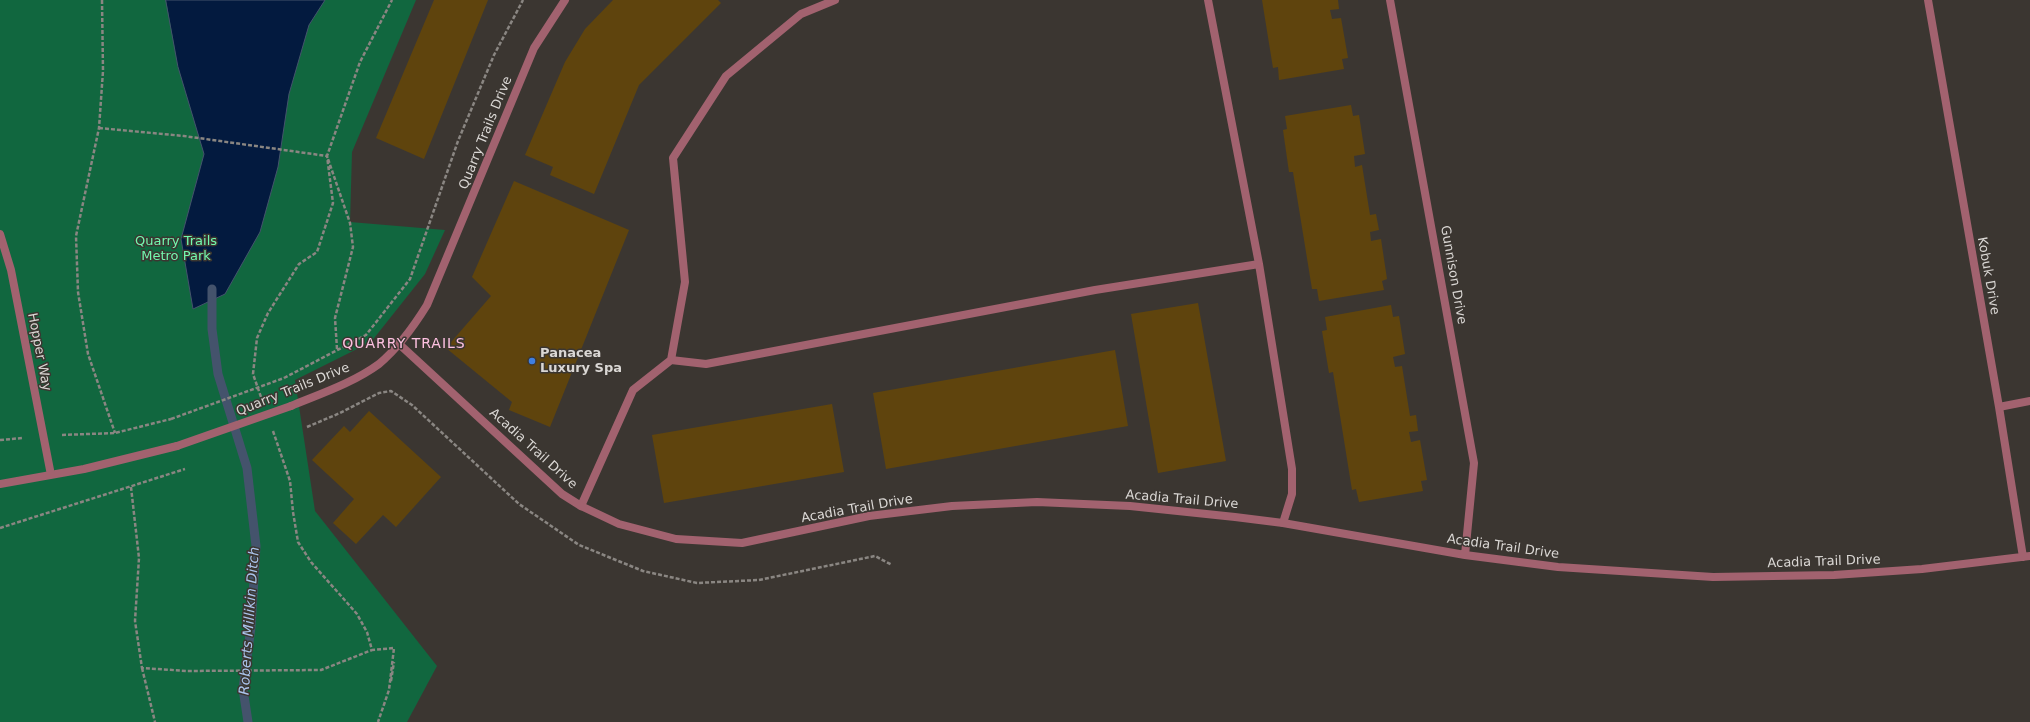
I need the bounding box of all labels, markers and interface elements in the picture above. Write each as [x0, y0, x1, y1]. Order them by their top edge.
street label: Quarry Trails Drive [456, 74, 516, 192]
street label: Gunnison Drive [1437, 224, 1469, 326]
park label: Quarry Trails Metro Park [135, 234, 217, 265]
street label: Kobuk Drive [1973, 236, 2003, 316]
street label: Hopper Way [24, 312, 54, 392]
district label: QUARRY TRAILS [342, 336, 466, 352]
place label: Panacea Luxury Spa [540, 346, 622, 377]
marker: Panacea Luxury Spa [527, 356, 537, 366]
street label: Quarry Trails Drive [234, 360, 352, 420]
street label: Acadia Trail Drive [486, 405, 580, 493]
street label: Acadia Trail Drive [1125, 487, 1239, 513]
street label: Acadia Trail Drive [800, 491, 914, 527]
street label: Acadia Trail Drive [1446, 531, 1560, 563]
water label: Roberts Millikin Ditch [236, 546, 264, 696]
street label: Acadia Trail Drive [1767, 552, 1881, 572]

